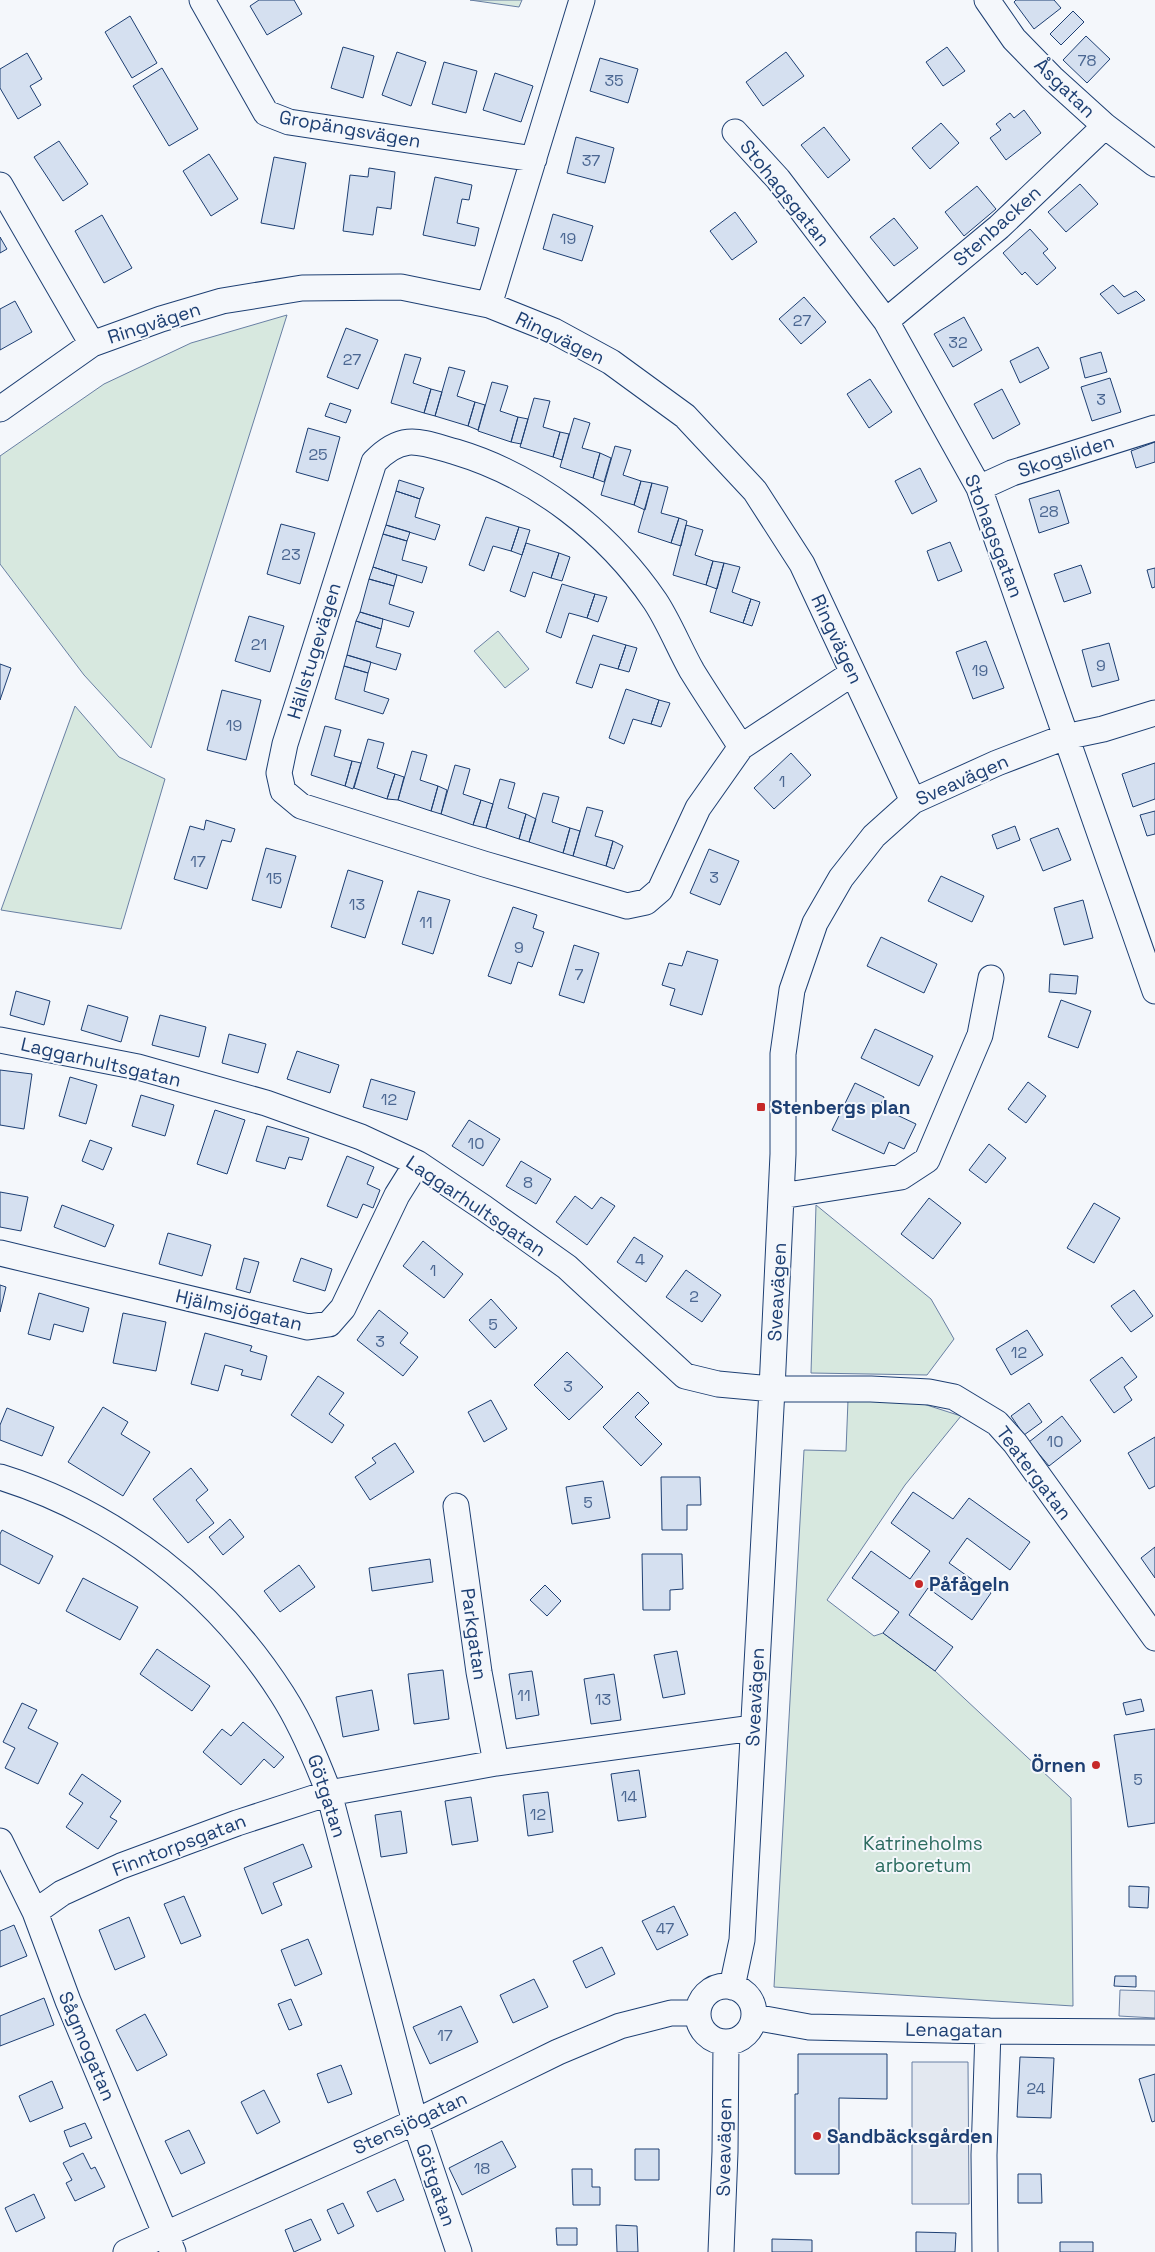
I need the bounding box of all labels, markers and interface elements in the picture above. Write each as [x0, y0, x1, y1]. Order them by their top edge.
house number: 78 [1078, 50, 1097, 71]
street label: Åsgatan [1029, 53, 1101, 123]
house number: 35 [604, 70, 624, 91]
street label: Gropängsvägen [277, 104, 423, 154]
street label: Stohagsgatan [734, 135, 836, 251]
house number: 37 [582, 150, 600, 171]
street label: Stenbacken [948, 180, 1046, 272]
house number: 19 [560, 228, 576, 249]
street label: Ringvägen [104, 296, 204, 350]
street label: Ringvägen [511, 306, 609, 370]
house number: 27 [793, 310, 811, 331]
house number: 32 [948, 332, 968, 353]
house number: 27 [343, 349, 361, 370]
house number: 3 [1096, 389, 1106, 410]
street label: Skogsliden [1015, 429, 1117, 483]
house number: 25 [308, 444, 328, 465]
street label: Stohagsgatan [959, 471, 1029, 601]
house number: 28 [1039, 501, 1059, 522]
house number: 23 [281, 544, 301, 565]
street label: Hällstugevägen [281, 580, 347, 722]
street label: Ringvägen [805, 590, 869, 688]
house number: 21 [251, 634, 267, 655]
house number: 9 [1096, 655, 1106, 676]
house number: 19 [972, 660, 988, 681]
house number: 19 [226, 715, 242, 736]
street label: Sveavägen [912, 748, 1012, 812]
house number: 1 [779, 771, 785, 792]
house number: 17 [190, 851, 206, 872]
house number: 3 [709, 867, 719, 888]
house number: 15 [266, 868, 282, 889]
house number: 13 [349, 894, 365, 915]
house number: 11 [419, 912, 433, 933]
house number: 9 [514, 937, 524, 958]
house number: 7 [574, 964, 584, 985]
street label: Laggarhultsgatan [18, 1031, 184, 1093]
house number: 12 [381, 1089, 397, 1110]
place label: Stenbergs plan [771, 1095, 911, 1120]
marker: Stenbergs plan [755, 1101, 767, 1113]
house number: 10 [468, 1133, 484, 1154]
street label: Laggarhultsgatan [401, 1150, 551, 1262]
house number: 8 [523, 1172, 533, 1193]
street label: Sveavägen [762, 1242, 792, 1342]
house number: 4 [635, 1249, 645, 1270]
house number: 1 [430, 1260, 436, 1281]
street label: Hjälmsjögatan [173, 1283, 305, 1337]
house number: 2 [689, 1286, 699, 1307]
house number: 5 [488, 1314, 498, 1335]
house number: 3 [375, 1331, 385, 1352]
house number: 12 [1011, 1342, 1027, 1363]
house number: 3 [563, 1376, 573, 1397]
street label: Teatergatan [991, 1421, 1077, 1525]
house number: 10 [1047, 1431, 1063, 1452]
house number: 5 [583, 1492, 593, 1513]
place label: Påfågeln [929, 1572, 1009, 1597]
marker: Påfågeln [913, 1578, 925, 1590]
street label: Parkgatan [455, 1586, 493, 1682]
street label: Sveavägen [740, 1647, 770, 1747]
house number: 11 [517, 1685, 531, 1706]
house number: 13 [595, 1689, 611, 1710]
street label: Götgatan [302, 1751, 352, 1841]
place label: Örnen [1031, 1753, 1086, 1778]
marker: Örnen [1090, 1759, 1102, 1771]
house number: 5 [1133, 1769, 1143, 1790]
house number: 14 [621, 1786, 637, 1807]
house number: 12 [530, 1804, 546, 1825]
street label: Finntorpsgatan [109, 1808, 249, 1882]
park label: Katrineholms arboretum [863, 1831, 983, 1878]
house number: 47 [656, 1918, 674, 1939]
street label: Sågmogatan [53, 1988, 121, 2104]
street label: Lenagatan [905, 2017, 1003, 2043]
house number: 17 [437, 2025, 453, 2046]
house number: 24 [1026, 2078, 1046, 2099]
street label: Stensjögatan [349, 2086, 471, 2160]
street label: Sveavägen [711, 2097, 737, 2197]
place label: Sandbäcksgården [827, 2124, 993, 2149]
marker: Sandbäcksgården [811, 2130, 823, 2142]
street label: Götgatan [410, 2140, 462, 2230]
house number: 18 [474, 2158, 490, 2179]

